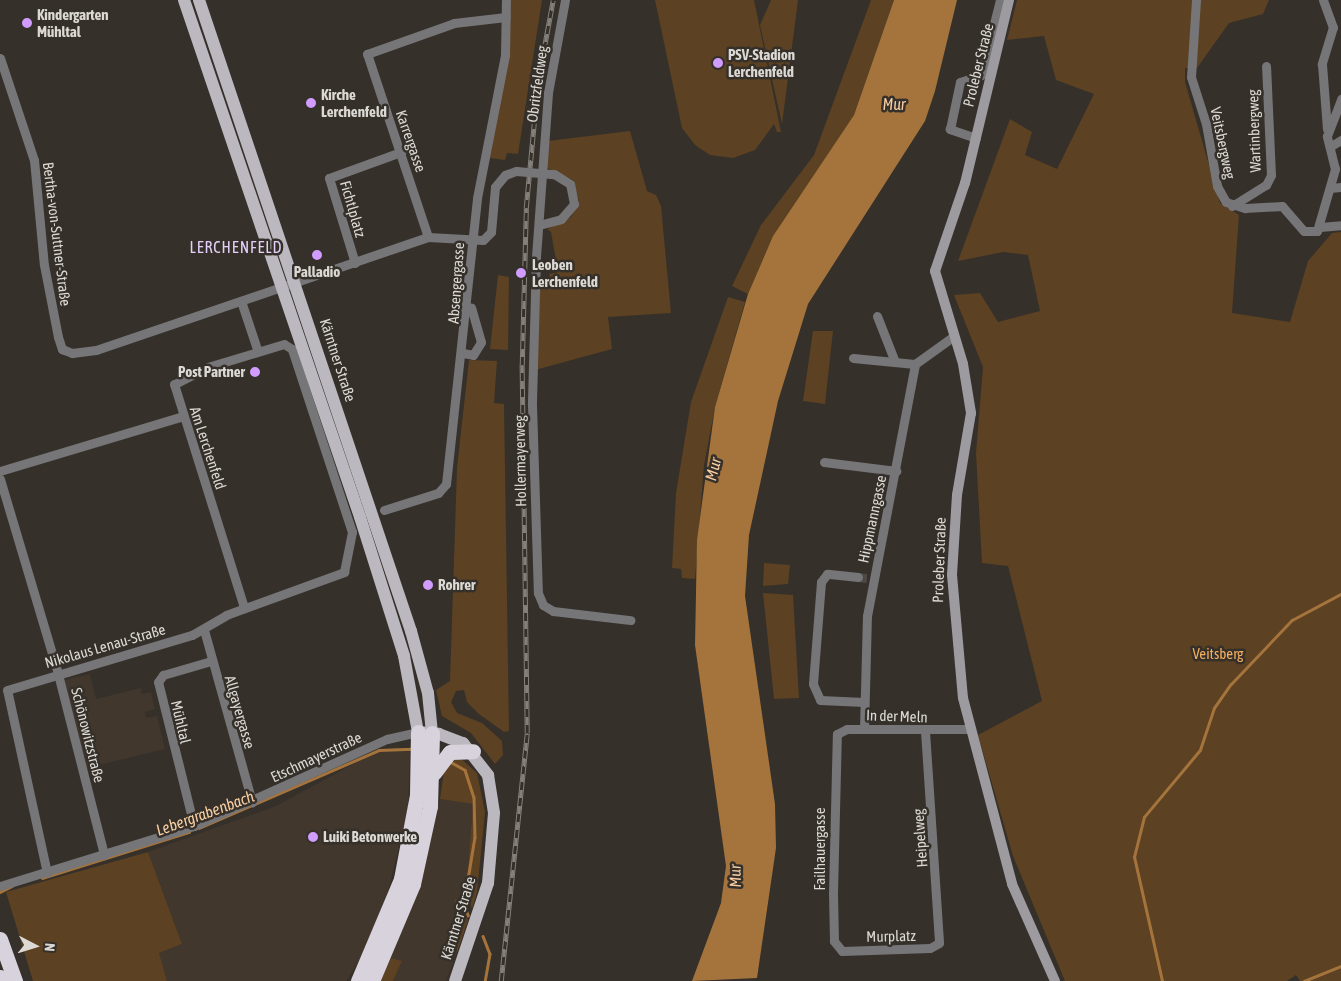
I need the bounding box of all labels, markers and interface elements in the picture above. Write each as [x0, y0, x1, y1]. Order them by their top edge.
place label: Kindergarten Mühltal [37, 5, 109, 40]
marker: Kindergarten Mühltal [21, 17, 33, 29]
street label: Proleber Straße [959, 21, 997, 109]
street label: Obritzfeldweg [523, 44, 551, 124]
place label: PSV-Stadion Lerchenfeld [728, 45, 795, 80]
marker: PSV-Stadion Lerchenfeld [712, 57, 724, 69]
place label: Kirche Lerchenfeld [321, 85, 387, 120]
street label: Wartinbergweg [1244, 89, 1264, 173]
water label: Mur [882, 94, 906, 114]
marker: Kirche Lerchenfeld [305, 97, 317, 109]
street label: Veitsbergweg [1207, 105, 1239, 181]
street label: Karrergasse [392, 108, 430, 174]
street label: Bertha-von-Suttner-Straße [39, 161, 75, 307]
street label: Fichtlplatz [336, 178, 370, 240]
district label: LERCHENFELD [188, 237, 284, 257]
street label: Absengergasse [444, 242, 468, 324]
marker: Palladio [311, 249, 323, 261]
place label: Leoben Lerchenfeld [532, 255, 598, 290]
place label: Palladio [294, 263, 340, 281]
marker: Leoben Lerchenfeld [514, 266, 528, 280]
street label: Kärntner Straße [316, 316, 360, 404]
place label: Post Partner [178, 363, 245, 381]
marker: Post Partner [249, 366, 261, 378]
street label: Am Lerchenfeld [186, 404, 230, 492]
street label: Hollermayerweg [510, 415, 530, 507]
water label: Mur [701, 455, 725, 483]
street label: Hippmanngasse [854, 473, 890, 565]
street label: Proleber Straße [929, 517, 949, 603]
place label: Rohrer [438, 576, 475, 594]
marker: Rohrer [422, 579, 434, 591]
street label: Nikolaus Lenau-Straße [43, 620, 167, 672]
park label: Veitsberg [1192, 645, 1244, 663]
street label: Allgayergasse [221, 673, 259, 751]
street label: Schönowitzstraße [68, 686, 108, 784]
street label: Mühltal [167, 699, 195, 745]
street label: In der Meln [866, 706, 928, 726]
street label: Etschmayerstraße [268, 728, 364, 786]
water label: Lebergrabenbach [153, 786, 257, 840]
street label: Failhauergasse [811, 808, 829, 890]
street label: Heipelweg [909, 808, 931, 868]
place label: Luiki Betonwerke [323, 828, 417, 846]
marker: Luiki Betonwerke [307, 831, 319, 843]
water label: Mur [725, 864, 745, 888]
street label: Kärntner Straße [437, 874, 479, 962]
north arrow [10, 921, 60, 971]
street label: Murplatz [866, 927, 916, 945]
text: N [42, 942, 58, 952]

